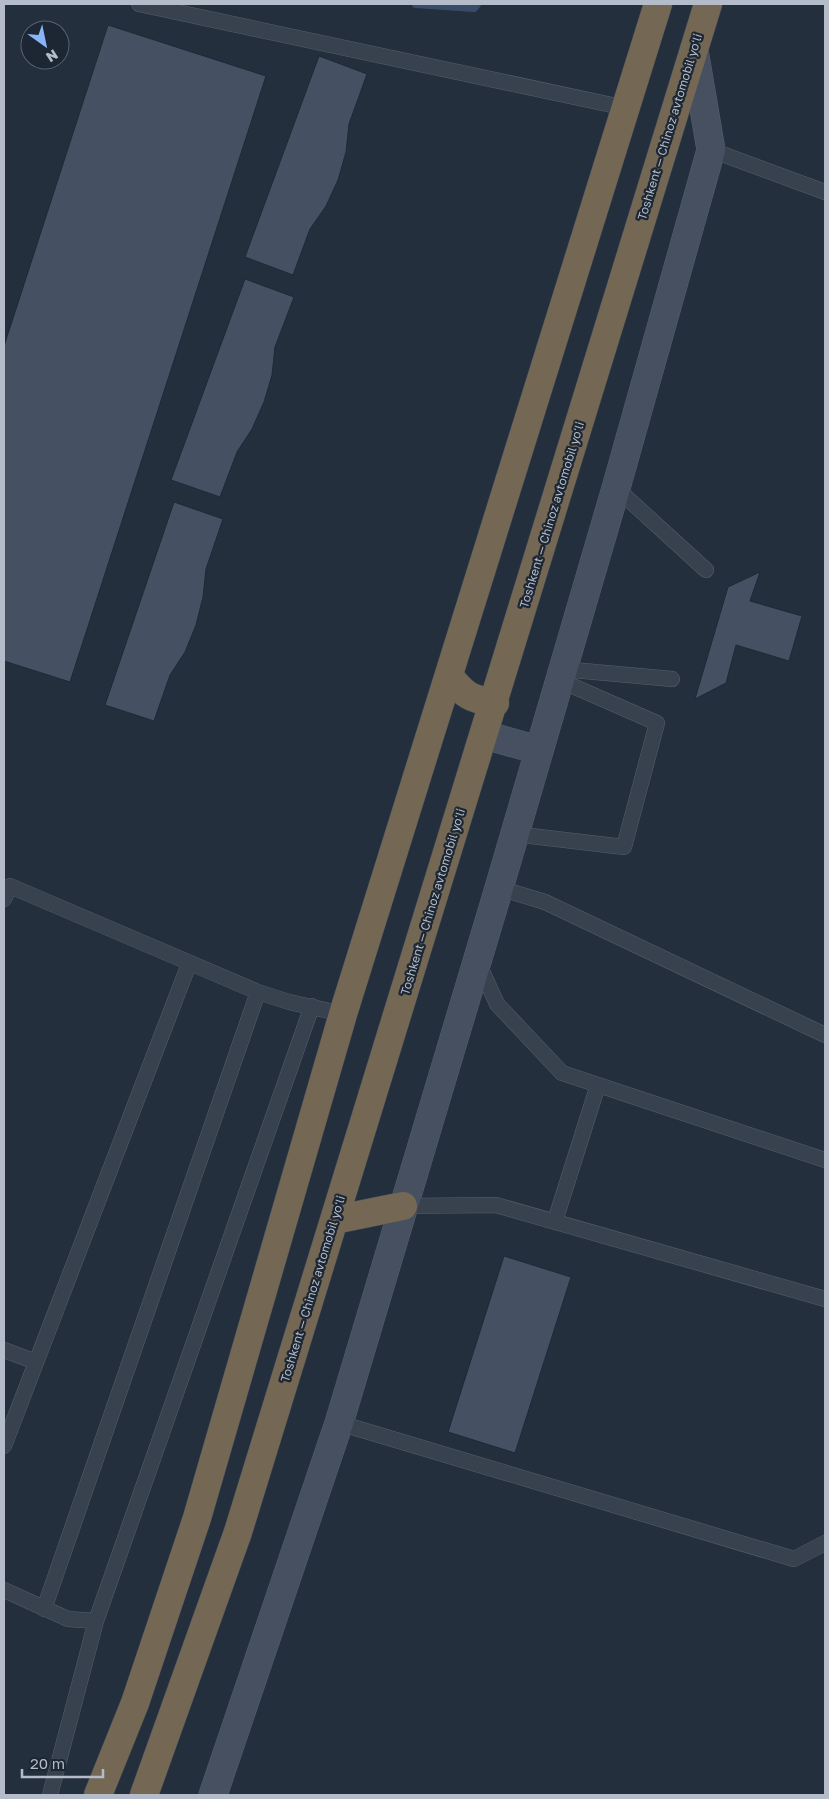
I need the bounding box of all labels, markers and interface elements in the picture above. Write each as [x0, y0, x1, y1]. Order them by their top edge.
north arrow [20, 20, 70, 70]
street label: Toshkent — Chinoz avtomobil yoʻli [634, 32, 705, 222]
text: N [43, 46, 61, 66]
street label: Toshkent — Chinoz avtomobil yoʻli [516, 420, 587, 610]
street label: Toshkent — Chinoz avtomobil yoʻli [397, 807, 468, 997]
street label: Toshkent — Chinoz avtomobil yoʻli [277, 1194, 348, 1384]
scale bar [22, 1746, 104, 1778]
text: 20 m [30, 1754, 65, 1772]

